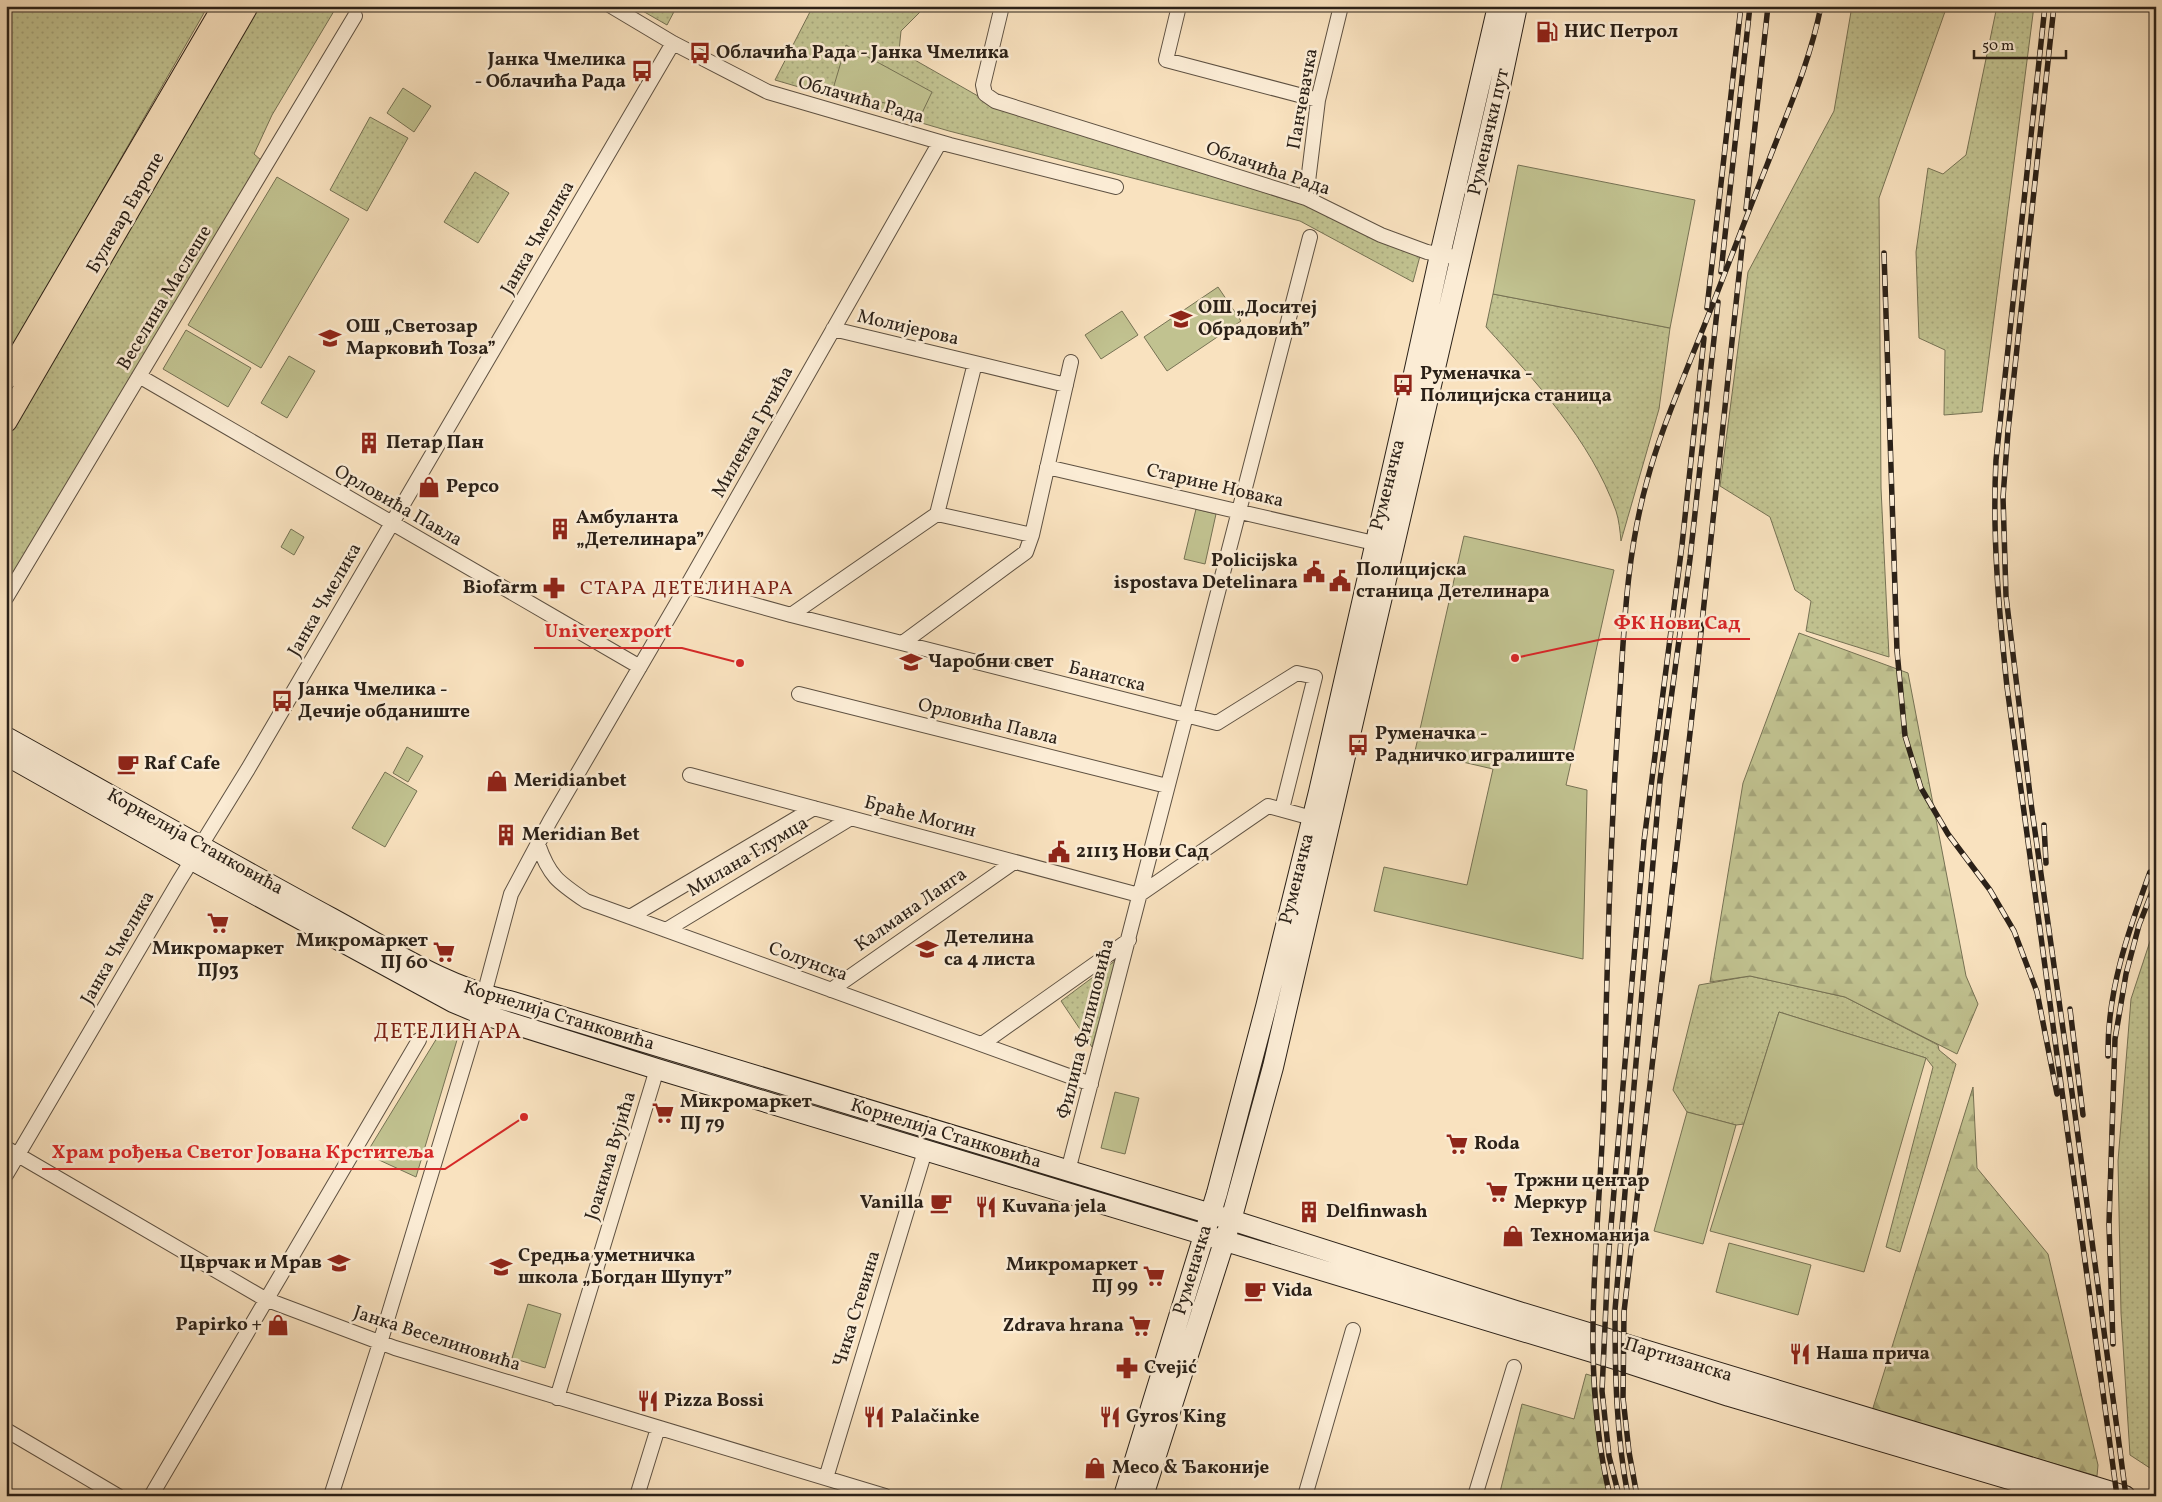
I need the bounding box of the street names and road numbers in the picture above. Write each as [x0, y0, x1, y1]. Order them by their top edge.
street label: Панчевачка [1281, 46, 1325, 152]
street label: Руменачки пут [1462, 66, 1516, 198]
street label: Облачића Рада [795, 70, 927, 130]
street label: Облачића Рада [1202, 136, 1334, 202]
street label: Булевар Европе [81, 148, 171, 278]
street label: Јанка Чмелика [495, 176, 581, 300]
street label: Веселина Маслеше [111, 221, 219, 375]
street label: Молијерова [854, 304, 962, 352]
street label: Миленка Грчића [706, 361, 800, 503]
street label: Руменачка [1364, 437, 1412, 533]
street label: Старине Новака [1144, 458, 1286, 514]
street label: Орловића Павла [329, 459, 467, 553]
street label: Јанка Чмелика [282, 538, 368, 662]
street label: Банатска [1066, 655, 1148, 699]
street label: Орловића Павла [915, 692, 1061, 752]
street label: Корнелија Станковића [102, 783, 288, 901]
street label: Браће Могин [861, 790, 979, 844]
street label: Милана Глумца [682, 810, 814, 904]
street label: Руменачка [1273, 831, 1321, 927]
street label: Калмана Ланга [850, 862, 972, 958]
street label: Јанка Чмелика [75, 886, 161, 1010]
street label: Солунска [765, 936, 851, 988]
street label: Филипа Филиповића [1051, 936, 1121, 1122]
street label: Корнелија Станковића [460, 975, 658, 1057]
street label: Јоакима Вујића [579, 1088, 643, 1224]
street label: Корнелија Станковића [847, 1093, 1045, 1175]
street label: Руменачка [1167, 1222, 1219, 1318]
street label: Чика Стевина [827, 1247, 887, 1371]
street label: Јанка Веселиновића [350, 1300, 524, 1378]
street label: Партизанска [1621, 1331, 1735, 1389]

